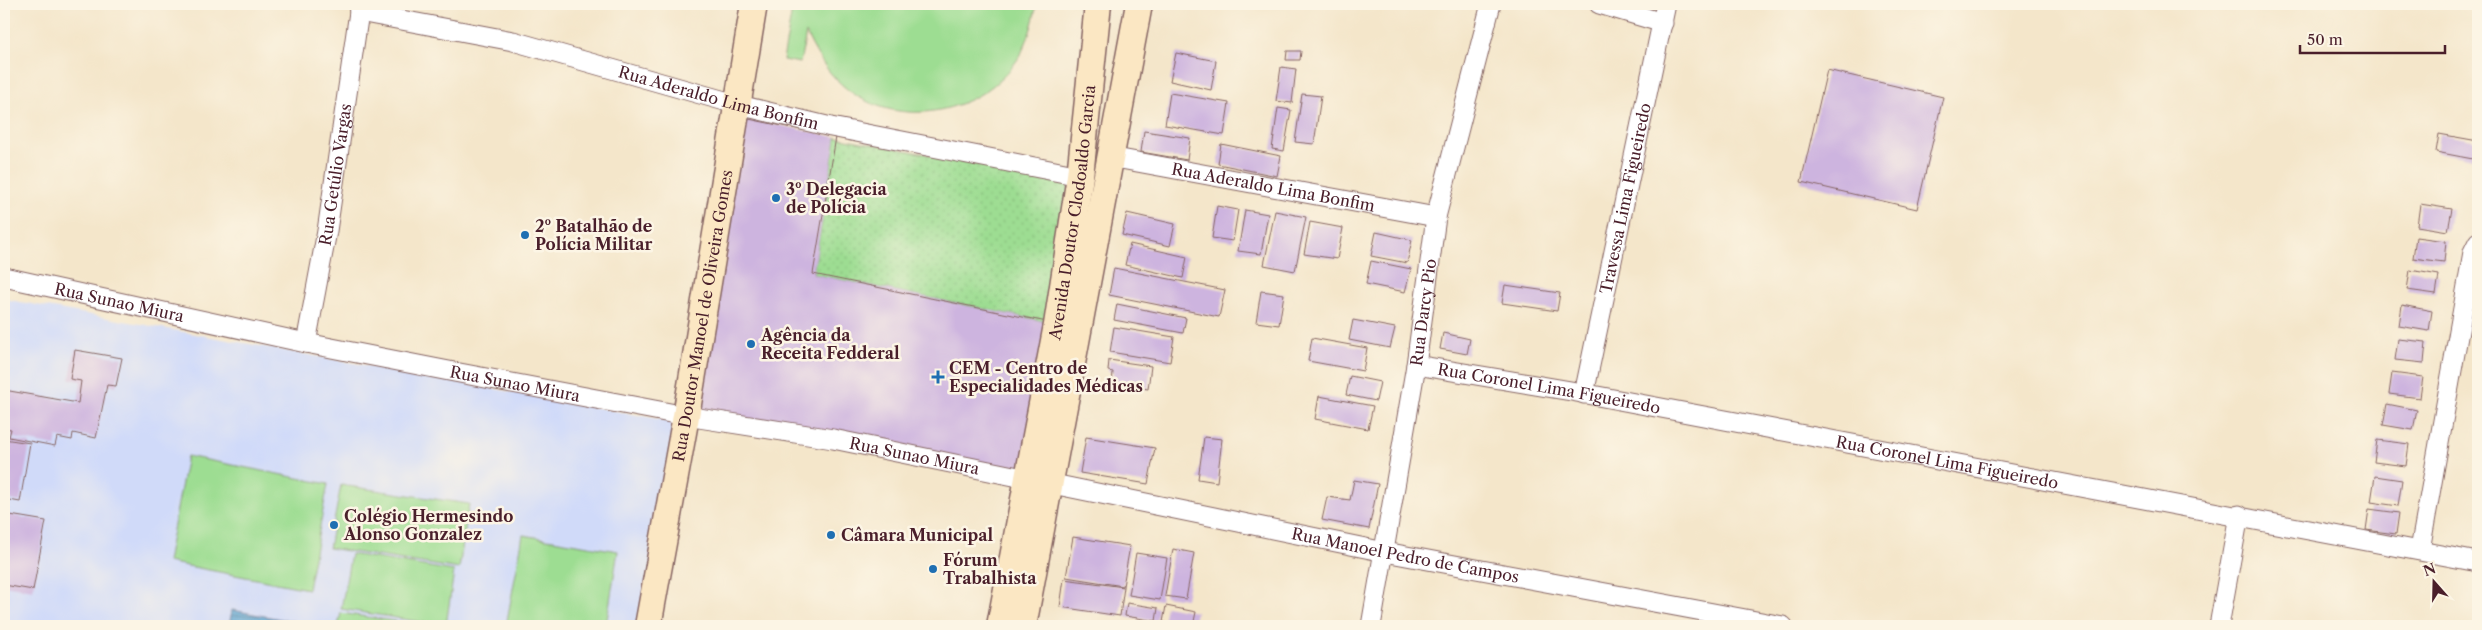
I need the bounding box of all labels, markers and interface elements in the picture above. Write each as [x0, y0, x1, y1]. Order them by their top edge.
scale bar [2300, 22, 2444, 54]
text: 50 m [2307, 30, 2343, 49]
street label: Rua Aderaldo Lima Bonfim [616, 61, 821, 134]
street label: Avenida Doutor Clodoaldo Garcia [1044, 83, 1100, 343]
street label: Travessa Lima Figueiredo [1595, 101, 1655, 296]
street label: Rua Getúlio Vargas [314, 102, 356, 247]
street label: Rua Aderaldo Lima Bonfim [1170, 159, 1377, 216]
street label: Rua Doutor Manoel de Oliveira Gomes [668, 168, 736, 463]
place label: 3º Delegacia de Polícia [786, 179, 887, 217]
marker: 3º Delegacia de Polícia [770, 192, 782, 204]
place label: 2º Batalhão de Polícia Militar [535, 216, 653, 254]
marker: 2º Batalhão de Polícia Militar [519, 229, 531, 241]
street label: Rua Darcy Pio [1406, 257, 1440, 367]
street label: Rua Sunao Miura [53, 278, 186, 326]
place label: Agência da Receita Fedderal [760, 325, 900, 363]
marker: Agência da Receita Fedderal [745, 338, 757, 350]
place label: CEM - Centro de Especialidades Médicas [949, 358, 1143, 396]
street label: Rua Coronel Lima Figueiredo [1436, 359, 1662, 418]
street label: Rua Sunao Miura [448, 361, 582, 406]
marker: CEM - Centro de Especialidades Médicas [931, 370, 945, 384]
street label: Rua Coronel Lima Figueiredo [1834, 431, 2060, 493]
street label: Rua Sunao Miura [848, 433, 982, 479]
place label: Colégio Hermesindo Alonso Gonzalez [343, 506, 513, 544]
marker: Colégio Hermesindo Alonso Gonzalez [328, 519, 340, 531]
street label: Rua Manoel Pedro de Campos [1290, 523, 1521, 587]
place label: Câmara Municipal [841, 525, 994, 545]
marker: Câmara Municipal [825, 529, 837, 541]
place label: Fórum Trabalhista [943, 550, 1037, 588]
north arrow [2410, 558, 2460, 608]
text: N [2421, 559, 2438, 580]
marker: Fórum Trabalhista [927, 563, 939, 575]

